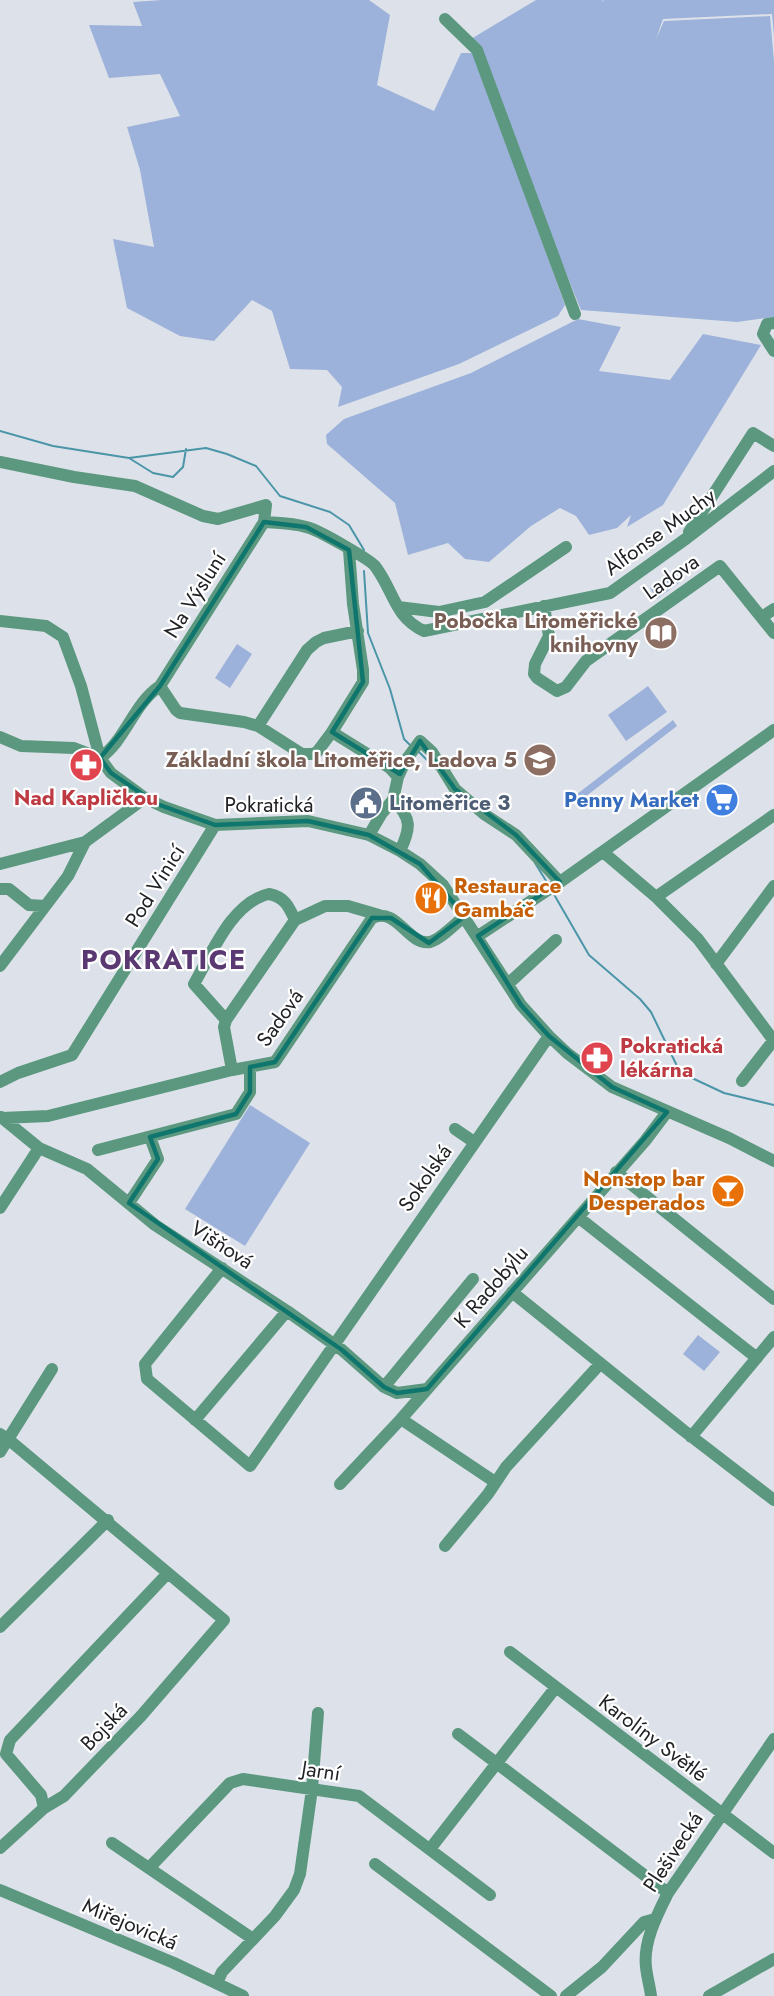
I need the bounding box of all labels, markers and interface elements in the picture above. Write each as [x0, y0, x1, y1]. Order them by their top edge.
street label: Alfonse Muchy [598, 481, 722, 583]
street label: Na Výsluní [157, 545, 234, 644]
street label: Ladova [637, 547, 705, 607]
place label: Pobočka Litoměřické knihovny [434, 606, 639, 660]
library icon: Pobočka Litoměřické knihovny [643, 615, 679, 651]
school or university icon: Základní škola Litoměřice, Ladova 5 [522, 742, 558, 778]
place label: Základní škola Litoměřice, Ladova 5 [166, 745, 517, 775]
pharmacy icon: Nad Kapličkou [68, 747, 104, 783]
supermarket icon: Penny Market [704, 782, 740, 818]
place label: Nad Kapličkou [14, 783, 158, 813]
public building icon: Litoměřice 3 [348, 785, 384, 821]
place label: Penny Market [564, 785, 699, 815]
place label: Litoměřice 3 [389, 788, 510, 818]
street label: Pokratická [225, 790, 313, 820]
street label: Pod Vinicí [118, 838, 193, 933]
place label: Restaurace Gambáč [454, 871, 562, 925]
restaurant icon: Restaurace Gambáč [413, 880, 449, 916]
district label: POKRATICE [81, 940, 247, 979]
street label: Sadová [249, 983, 311, 1053]
place label: Pokratická lékárna [620, 1031, 723, 1085]
pharmacy icon: Pokratická lékárna [579, 1040, 615, 1076]
street label: Sokolská [391, 1138, 459, 1218]
place label: Nonstop bar Desperados [583, 1164, 705, 1218]
bar icon: Nonstop bar Desperados [710, 1173, 746, 1209]
street label: Višňová [185, 1214, 259, 1276]
street label: K Radobýlu [447, 1239, 535, 1335]
street label: Karolíny Světlé [592, 1687, 714, 1789]
street label: Bojská [74, 1696, 134, 1758]
street label: Jarní [297, 1753, 344, 1789]
street label: Plešivecká [636, 1806, 710, 1898]
street label: Miřejovická [78, 1891, 182, 1957]

